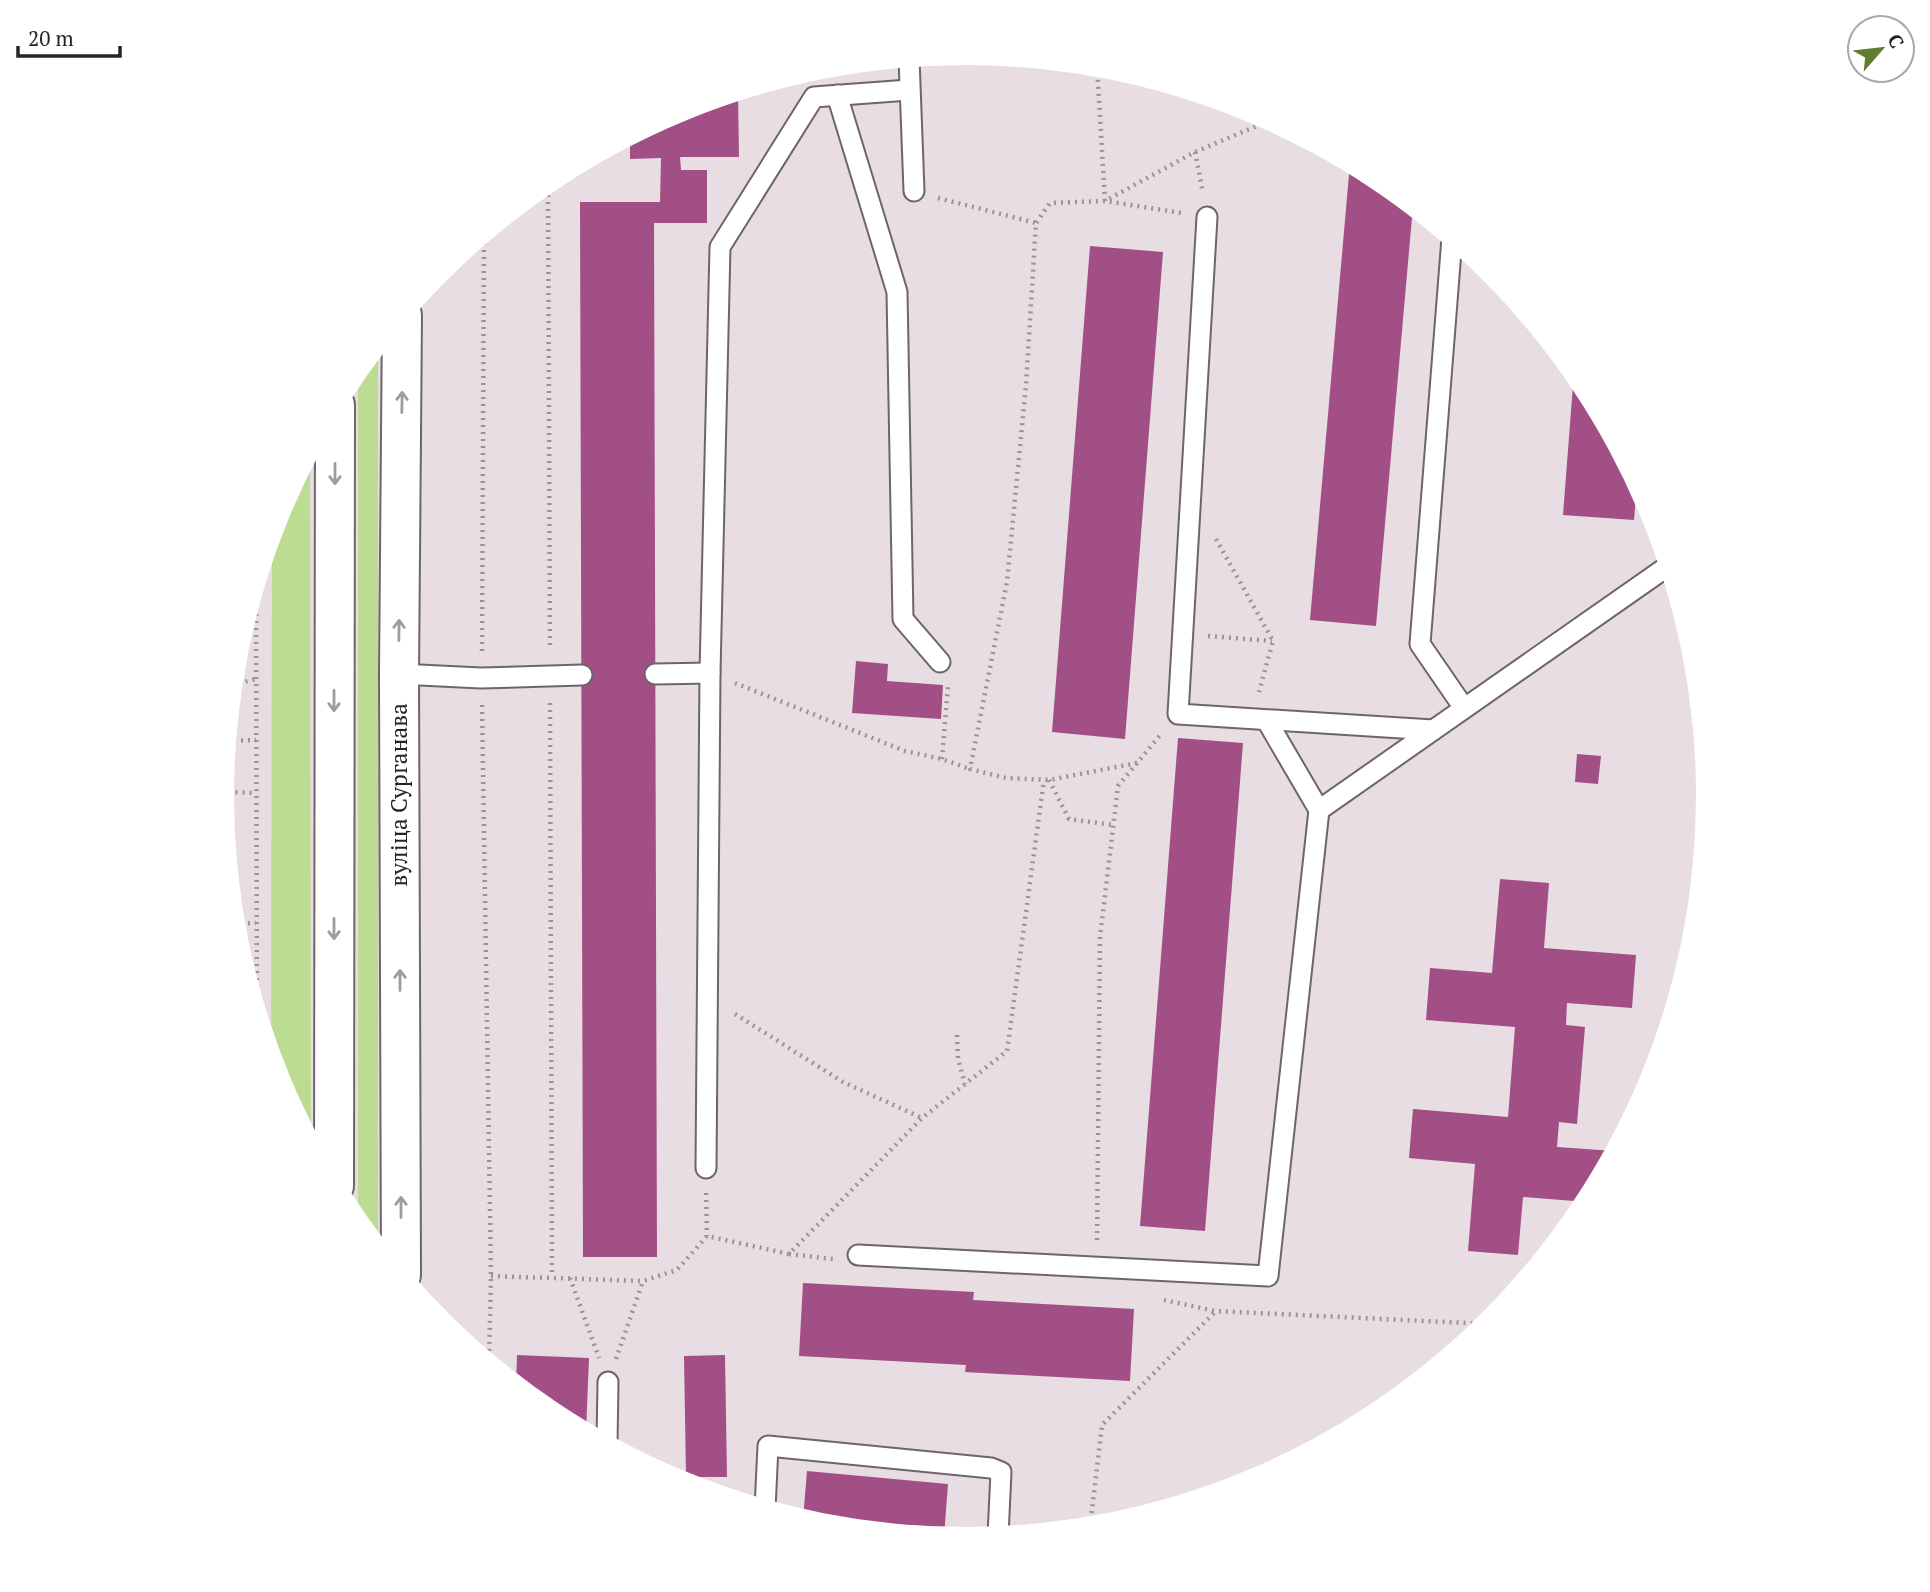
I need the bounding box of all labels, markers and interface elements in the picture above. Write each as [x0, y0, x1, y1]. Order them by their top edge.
scale bar [18, 14, 119, 58]
north arrow [1846, 14, 1916, 84]
text: 20 m [28, 24, 74, 52]
text: С [1883, 29, 1910, 52]
one-way arrow [395, 391, 408, 414]
one-way arrow [328, 462, 342, 485]
one-way arrow [393, 618, 406, 641]
one-way arrow [327, 689, 341, 712]
street label: вуліца Сурганава [383, 703, 414, 887]
one-way arrow [327, 917, 341, 940]
one-way arrow [393, 968, 407, 991]
one-way arrow [394, 1196, 408, 1219]

